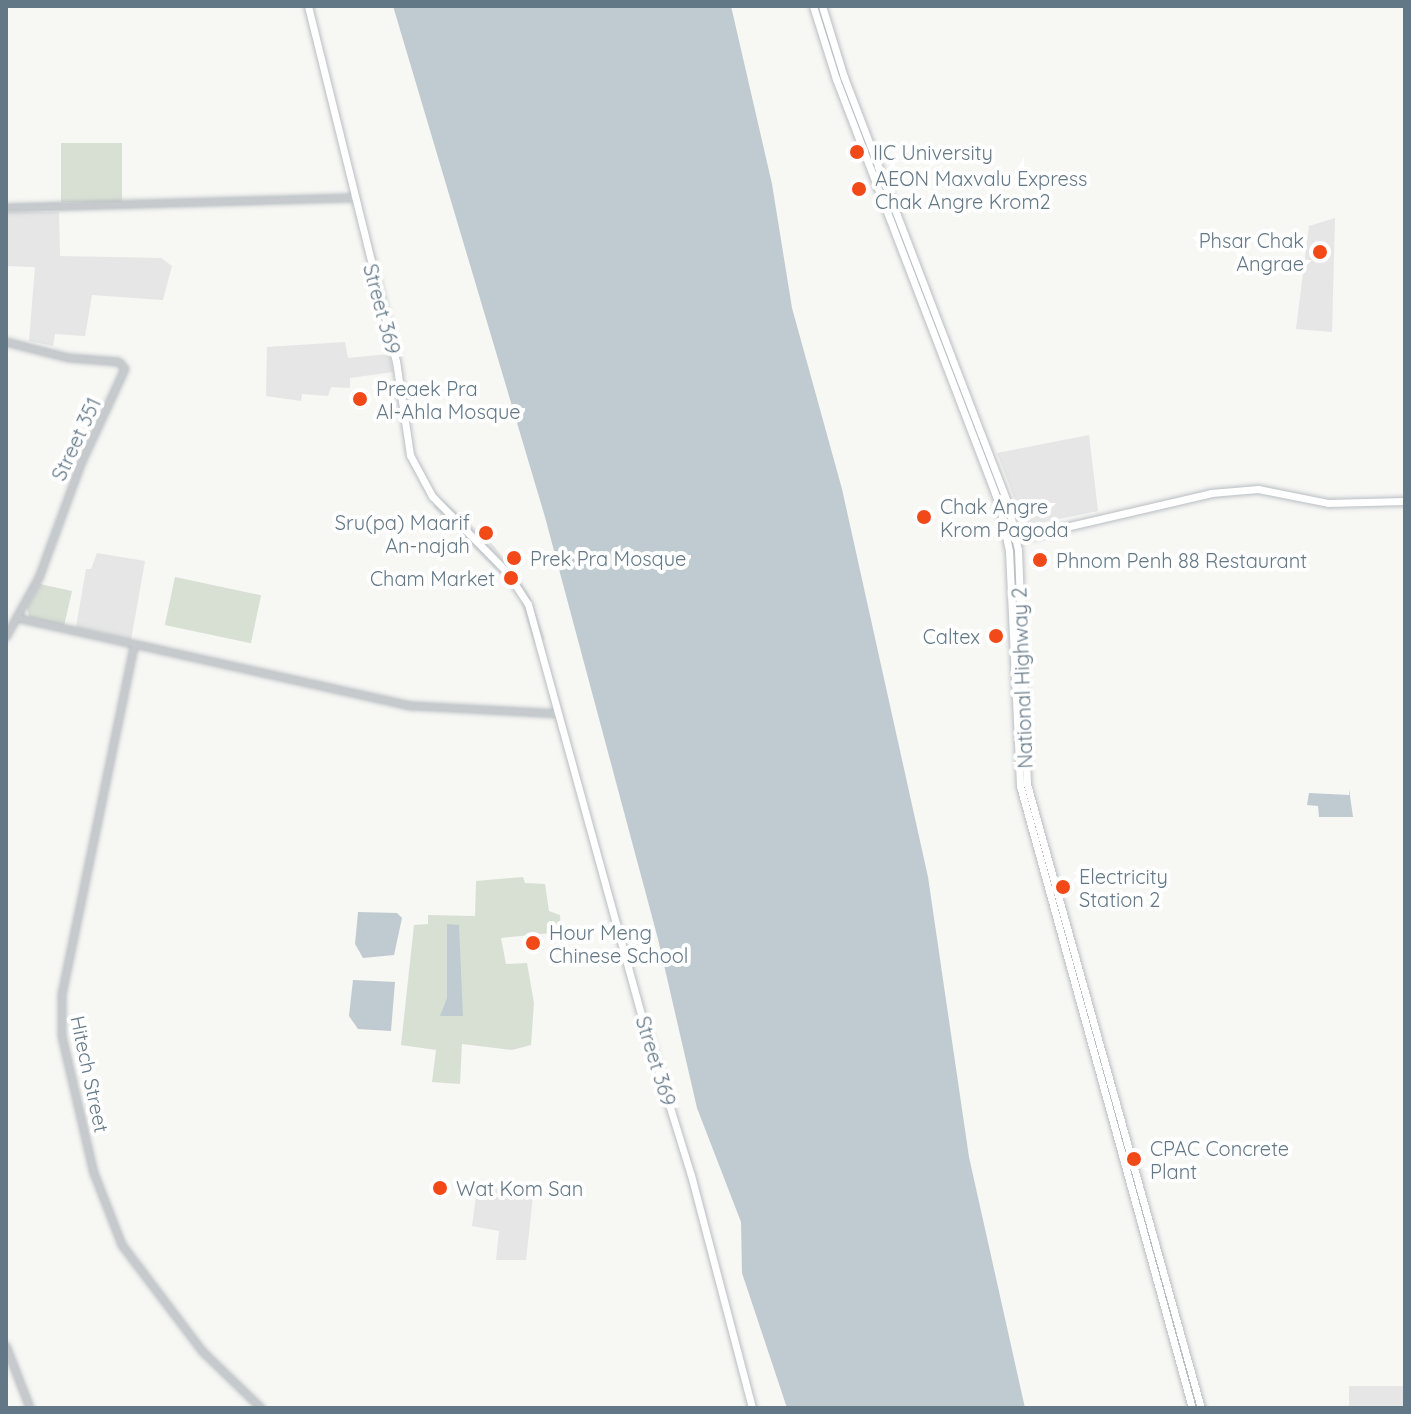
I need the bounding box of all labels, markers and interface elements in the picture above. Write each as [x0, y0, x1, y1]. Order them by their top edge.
place label: IIC University [873, 140, 993, 164]
marker: IIC University [848, 143, 866, 161]
place label: AEON Maxvalu Express Chak Angre Krom2 [875, 166, 1087, 213]
marker: AEON Maxvalu Express Chak Angre Krom2 [850, 180, 868, 198]
place label: Phsar Chak Angrae [1199, 228, 1304, 275]
marker: Phsar Chak Angrae [1311, 243, 1329, 261]
street label: Street 369 [358, 261, 406, 357]
place label: Preaek Pra Al-Ahla Mosque [376, 376, 521, 423]
marker: Preaek Pra Al-Ahla Mosque [351, 390, 369, 408]
street label: Street 351 [46, 394, 106, 484]
place label: Chak Angre Krom Pagoda [940, 494, 1069, 541]
marker: Chak Angre Krom Pagoda [915, 508, 933, 526]
place label: Sru(pa) Maarif An-najah [335, 510, 470, 557]
marker: Sru(pa) Maarif An-najah [477, 524, 495, 542]
place label: Prek Pra Mosque [530, 546, 686, 570]
place label: Phnom Penh 88 Restaurant [1056, 548, 1307, 572]
marker: Prek Pra Mosque [505, 549, 523, 567]
marker: Phnom Penh 88 Restaurant [1031, 551, 1049, 569]
place label: Cham Market [370, 566, 495, 590]
marker: Cham Market [502, 569, 520, 587]
street label: National Highway 2 [1007, 587, 1037, 769]
place label: Caltex [923, 624, 980, 648]
marker: Caltex [987, 627, 1005, 645]
place label: Electricity Station 2 [1079, 864, 1168, 911]
marker: Electricity Station 2 [1054, 878, 1072, 896]
place label: Hour Meng Chinese School [549, 920, 688, 967]
marker: Hour Meng Chinese School [524, 934, 542, 952]
street label: Street 369 [631, 1013, 681, 1109]
street label: Hitech Street [66, 1014, 114, 1134]
place label: CPAC Concrete Plant [1150, 1136, 1289, 1183]
marker: CPAC Concrete Plant [1125, 1150, 1143, 1168]
place label: Wat Kom San [456, 1176, 583, 1200]
marker: Wat Kom San [431, 1179, 449, 1197]

